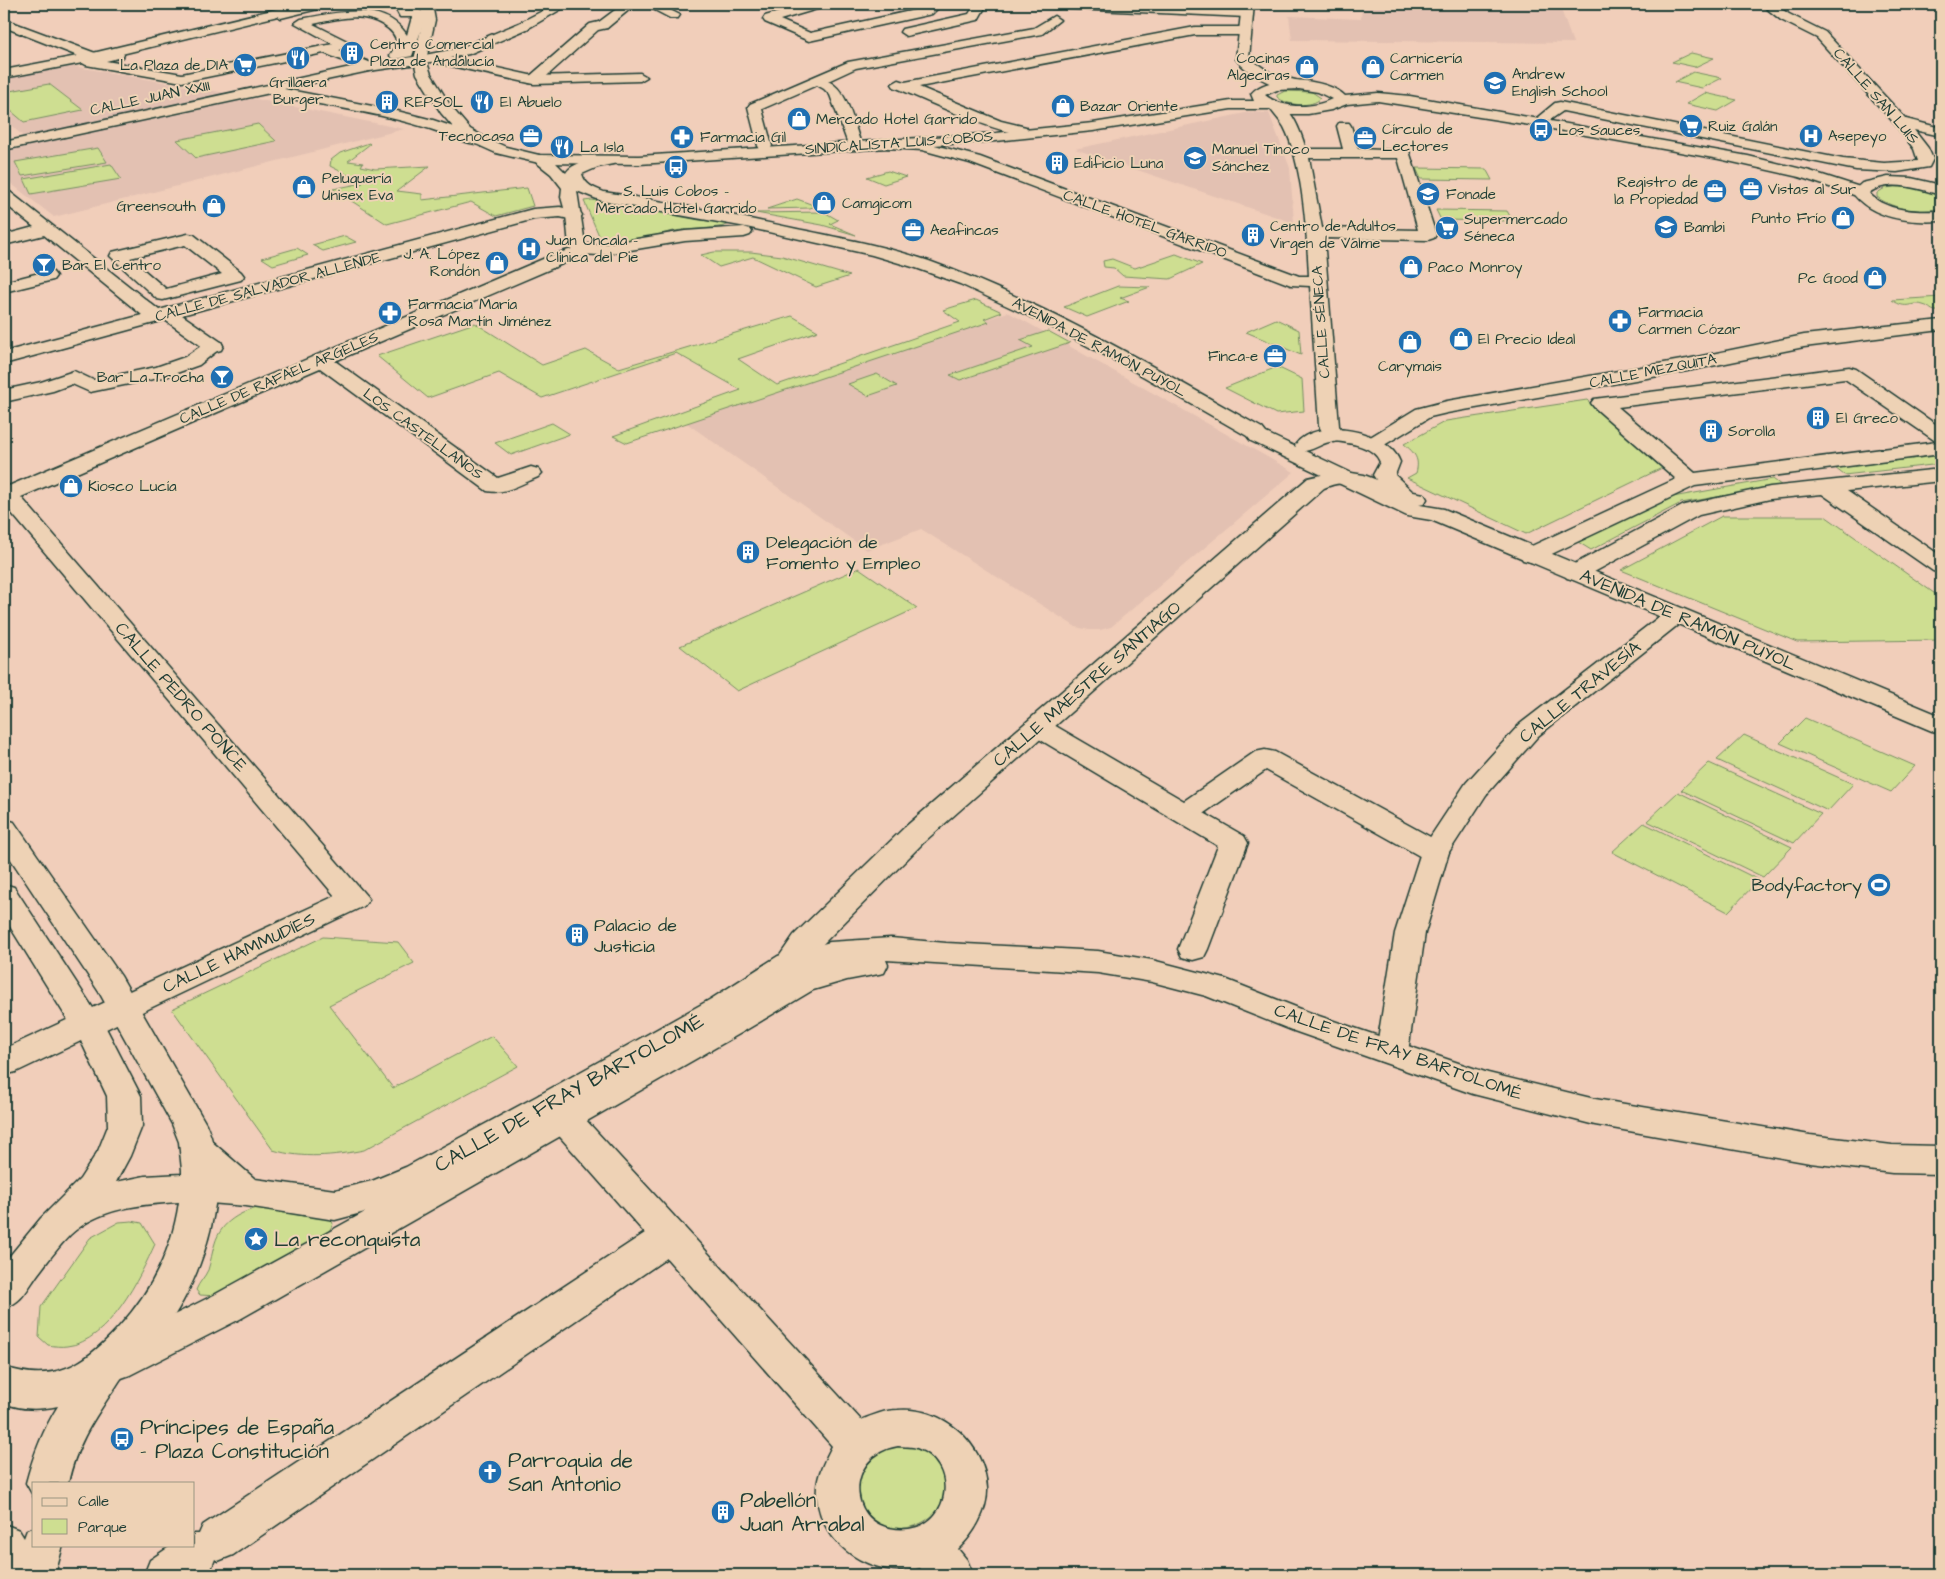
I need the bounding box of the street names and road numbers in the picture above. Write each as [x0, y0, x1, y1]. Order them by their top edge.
street label: CALLE SAN LUIS [1828, 43, 1924, 149]
street label: CALLE JUAN XXIII [88, 75, 212, 121]
street label: SINDICALISTA LUIS COBOS [804, 126, 994, 160]
street label: CALLE HOTEL GARRIDO [1060, 185, 1230, 263]
street label: CALLE DE SALVADOR ALLENDE [153, 247, 383, 327]
street label: CALLE SÉNECA [1307, 265, 1335, 379]
street label: AVENIDA DE RAMÓN PUYOL [1008, 292, 1190, 402]
street label: CALLE DE RAFAEL ARGELES [176, 326, 382, 430]
street label: CALLE MEZQUITA [1588, 348, 1719, 394]
street label: LOS CASTELLANOS [359, 383, 488, 485]
street label: AVENIDA DE RAMÓN PUYOL [1576, 563, 1801, 677]
street label: CALLE MAESTRE SANTIAGO [987, 595, 1187, 773]
street label: CALLE PEDRO PONCE [109, 617, 253, 778]
street label: CALLE TRAVESÍA [1514, 635, 1647, 749]
street label: CALLE HAMMUDÍES [158, 907, 320, 999]
street label: CALLE DE FRAY BARTOLOMÉ [1271, 998, 1526, 1106]
street label: CALLE DE FRAY BARTOLOMÉ [429, 1006, 710, 1179]

